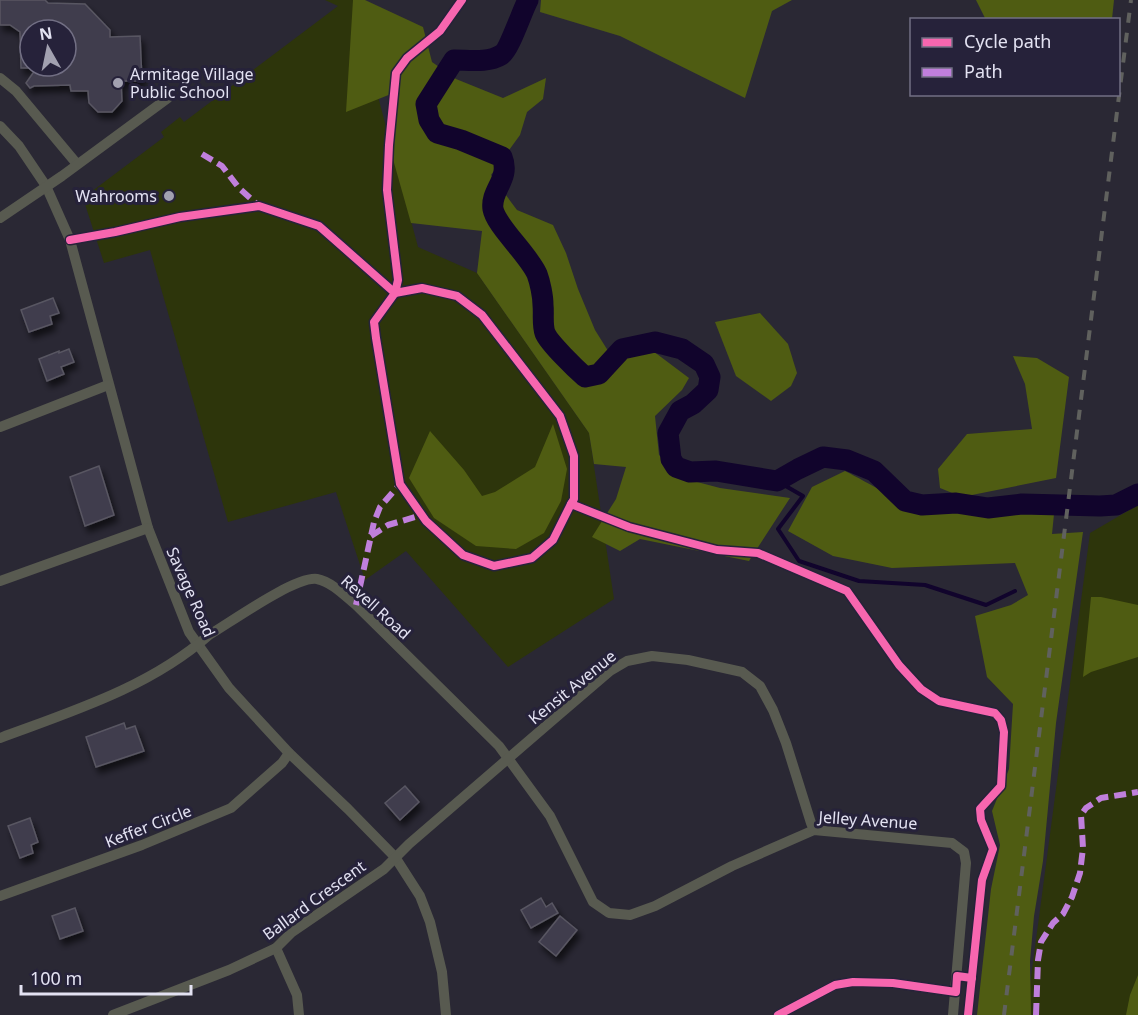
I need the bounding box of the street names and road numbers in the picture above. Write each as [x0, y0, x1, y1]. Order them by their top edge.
street label: Savage Road [161, 544, 221, 640]
street label: Revell Road [336, 570, 416, 644]
street label: Kensit Avenue [524, 645, 620, 729]
street label: Keffer Circle [102, 799, 194, 853]
street label: Jelley Avenue [816, 805, 918, 834]
street label: Ballard Crescent [258, 855, 370, 945]

